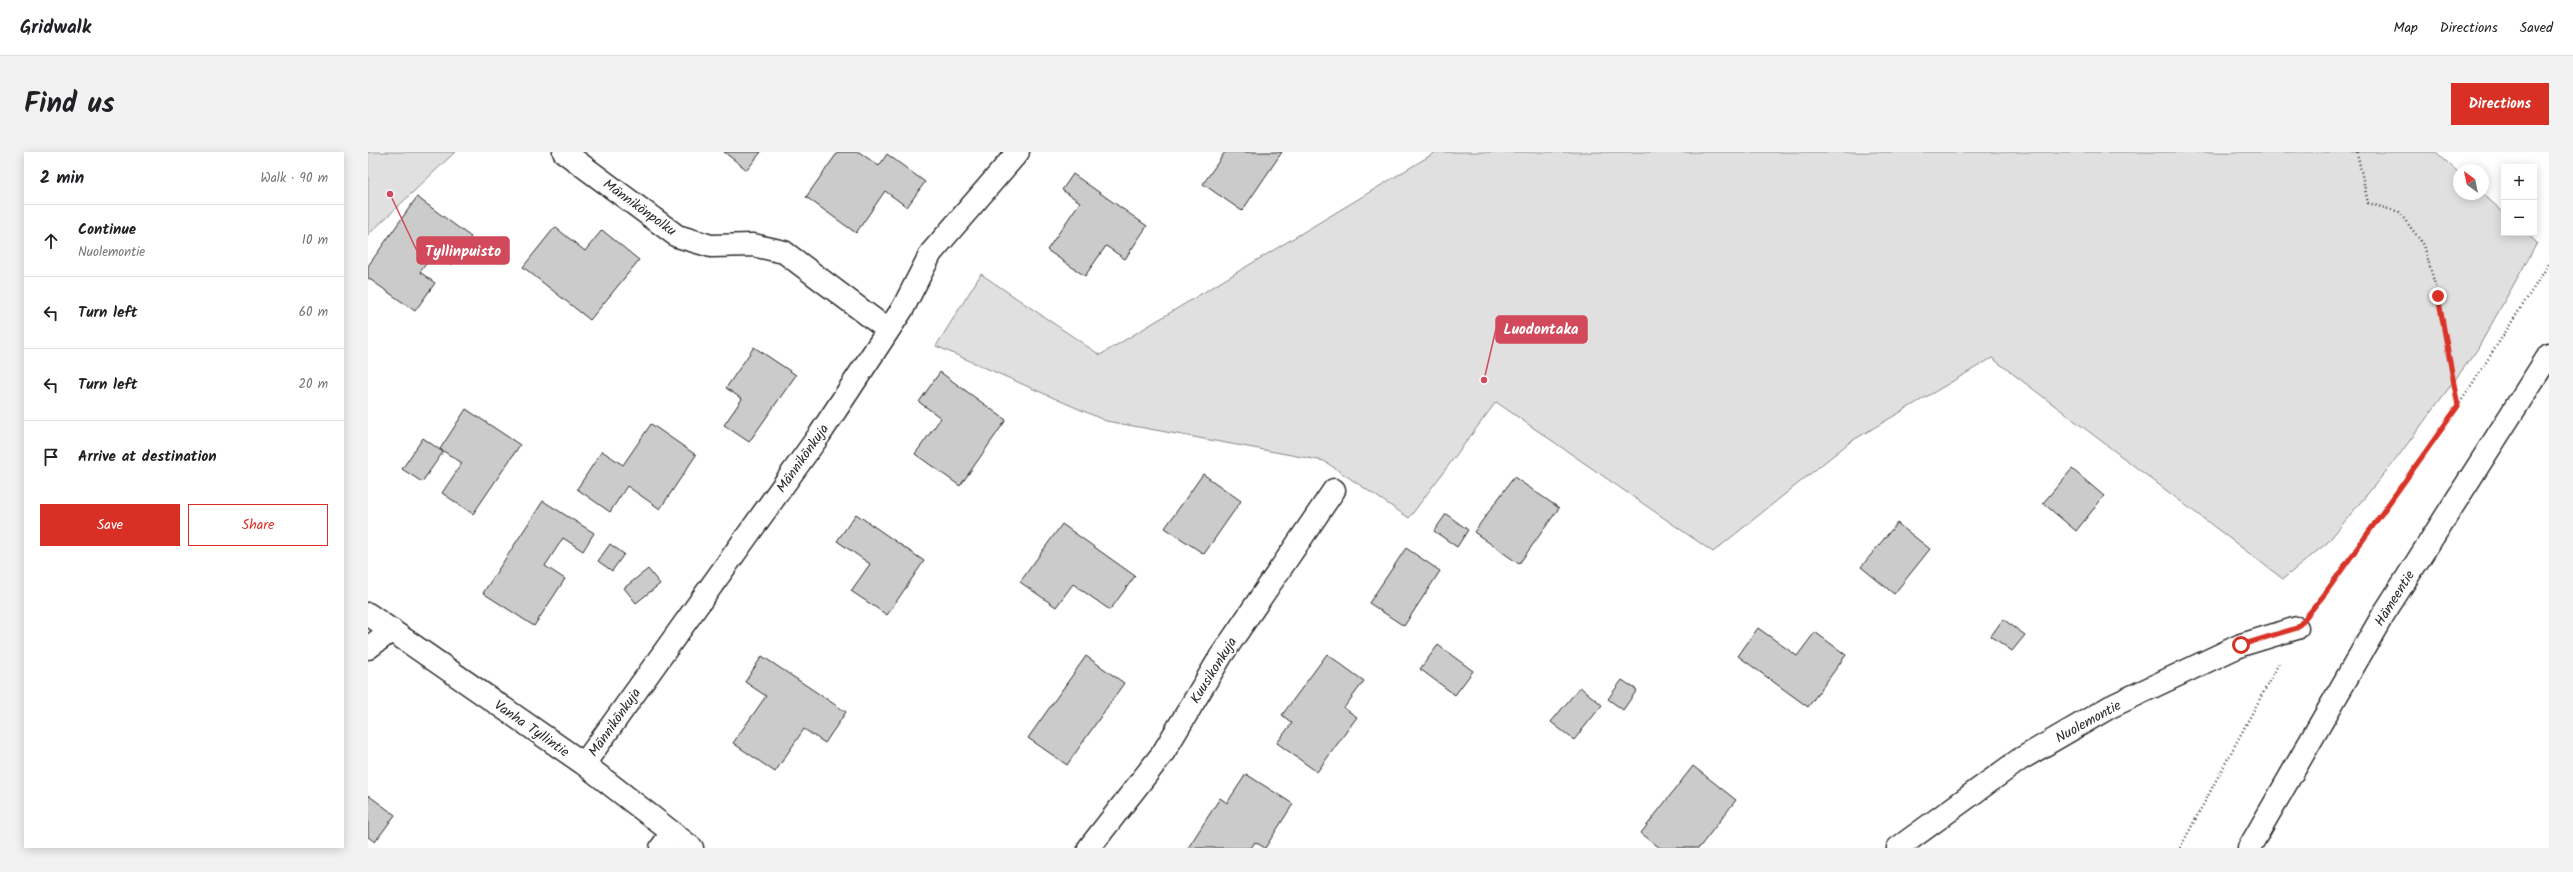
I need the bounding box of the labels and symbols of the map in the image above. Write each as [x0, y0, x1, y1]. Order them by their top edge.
north arrow [2453, 164, 2489, 200]
street label: Männikönpolku [598, 174, 681, 242]
callout: Tyllinpuisto [417, 237, 509, 264]
text: Tyllinpuisto [425, 240, 501, 264]
route end [2429, 287, 2447, 305]
callout: Luodontaka [1496, 316, 1587, 343]
text: Luodontaka [1503, 318, 1579, 342]
street label: Männikönkuja [771, 420, 835, 498]
street label: Hämeentie [2369, 566, 2421, 631]
street label: Kuusikonkuja [1185, 633, 1243, 708]
route start [2232, 636, 2250, 654]
street label: Männikönkuja [583, 684, 647, 762]
street label: Nuolemontie [2052, 694, 2126, 749]
street label: Vanha Tyllintie [489, 695, 574, 763]

